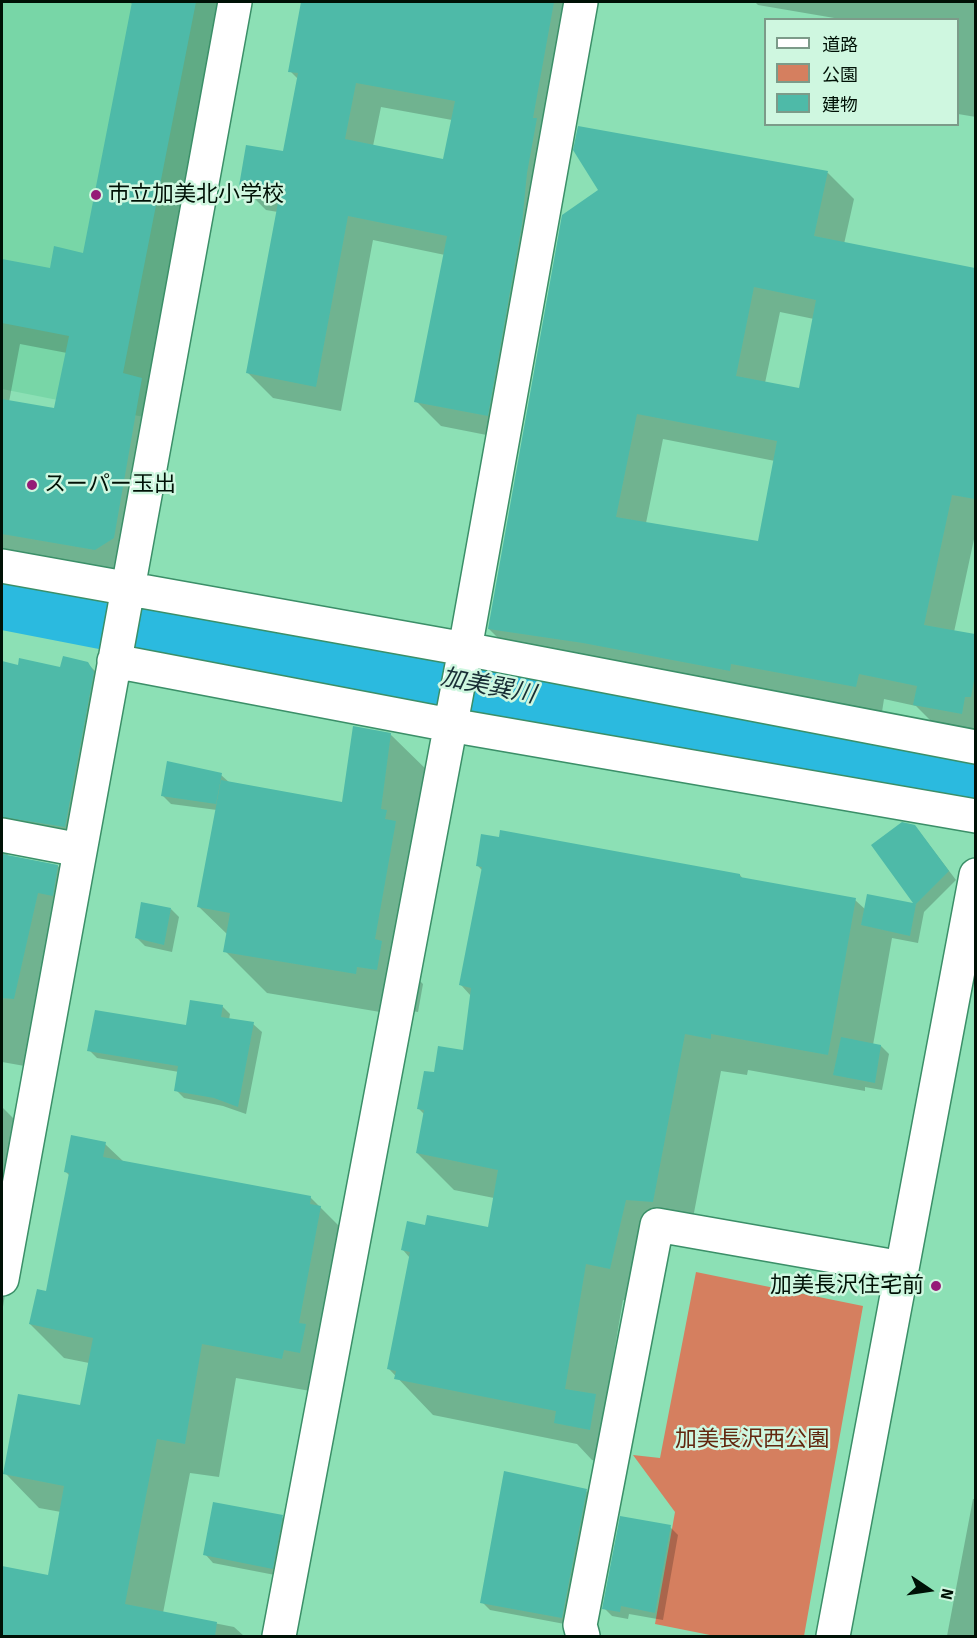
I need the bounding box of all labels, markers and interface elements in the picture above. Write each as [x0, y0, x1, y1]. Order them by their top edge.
legend [764, 18, 959, 126]
text: 道路 [822, 34, 858, 56]
text: 公園 [822, 64, 858, 86]
text: 建物 [822, 94, 858, 116]
place label: 市立加美北小学校 [108, 182, 284, 208]
marker: 市立加美北小学校 [89, 188, 103, 202]
place label: スーパー玉出 [44, 472, 176, 498]
marker: スーパー玉出 [25, 478, 39, 492]
water label: 加美巽川 [438, 664, 538, 710]
place label: 加美長沢住宅前 [770, 1273, 924, 1299]
marker: 加美長沢住宅前 [929, 1279, 943, 1293]
park label: 加美長沢西公園 [675, 1427, 829, 1453]
north arrow [899, 1560, 959, 1620]
text: N [936, 1586, 958, 1602]

